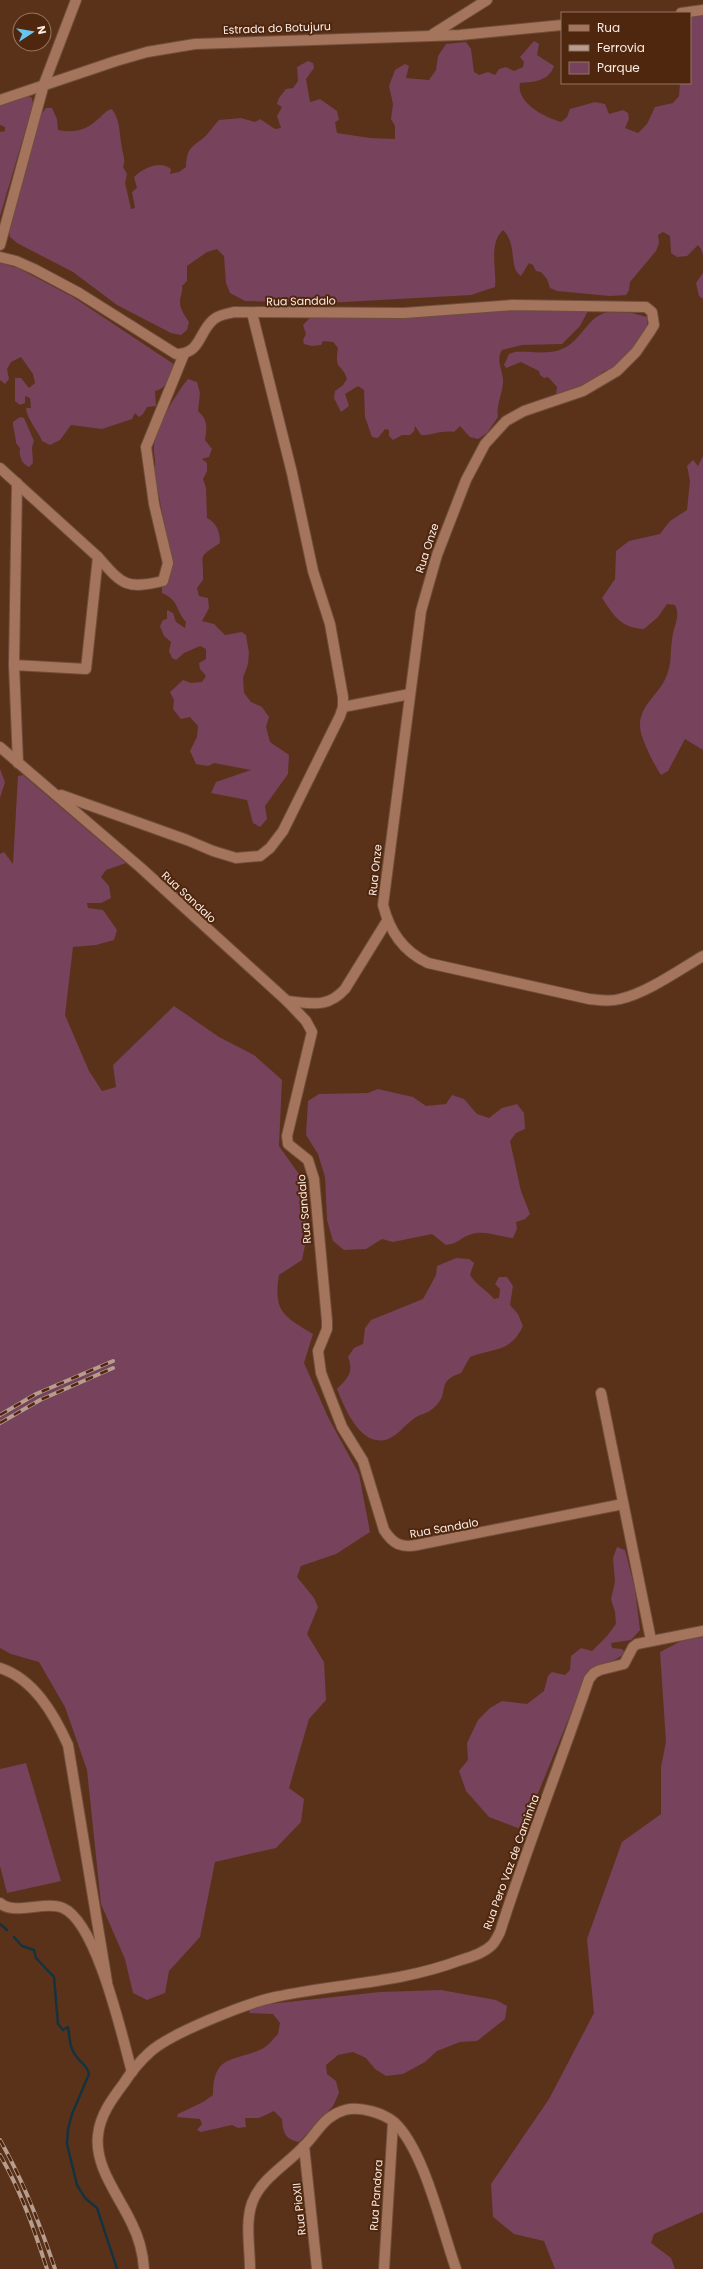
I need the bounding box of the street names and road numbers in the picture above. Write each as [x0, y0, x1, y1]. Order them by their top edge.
street label: Estrada do Botujuru [223, 18, 331, 38]
street label: Rua Sandalo [266, 292, 336, 310]
street label: Rua Onze [411, 521, 443, 575]
street label: Rua Onze [364, 843, 386, 897]
street label: Rua Sandalo [158, 867, 220, 927]
street label: Rua Sandalo [293, 1174, 315, 1244]
street label: Rua Sandalo [408, 1514, 480, 1542]
street label: Rua Pero Vaz de Caminha [479, 1792, 543, 1932]
street label: Rua Pandora [366, 2159, 386, 2231]
street label: Rua PioXII [288, 2182, 310, 2236]

